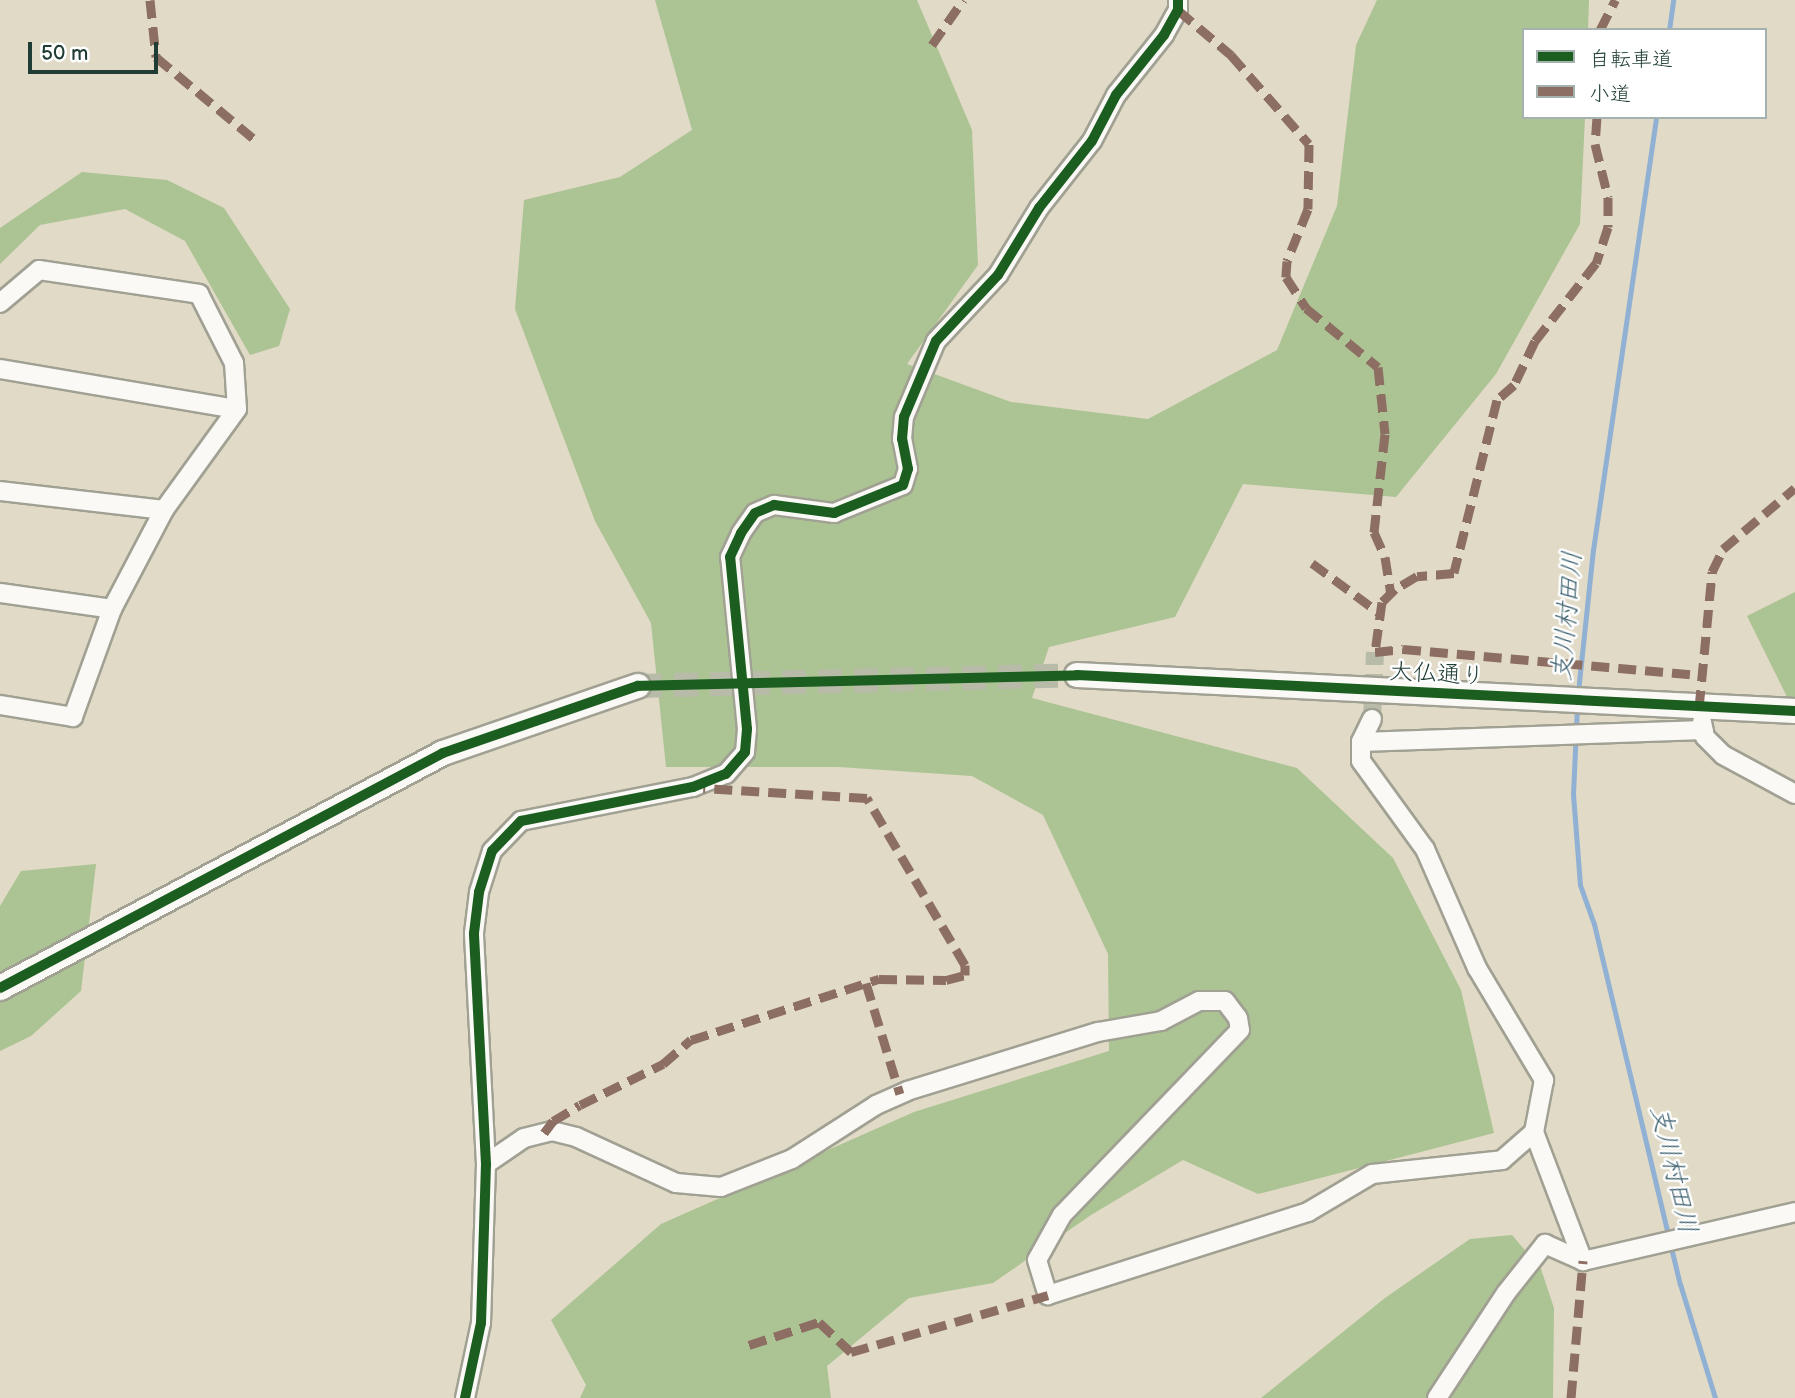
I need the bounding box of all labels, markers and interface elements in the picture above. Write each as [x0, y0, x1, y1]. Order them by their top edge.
scale bar [32, 28, 161, 72]
legend [1522, 28, 1767, 119]
text: 50 m [41, 41, 88, 66]
text: 自転車道 [1589, 47, 1673, 72]
text: 小道 [1589, 82, 1631, 107]
water label: 支川村田川 [1547, 550, 1589, 682]
street label: 大仏通り [1388, 657, 1486, 691]
water label: 支川村田川 [1643, 1103, 1703, 1237]

